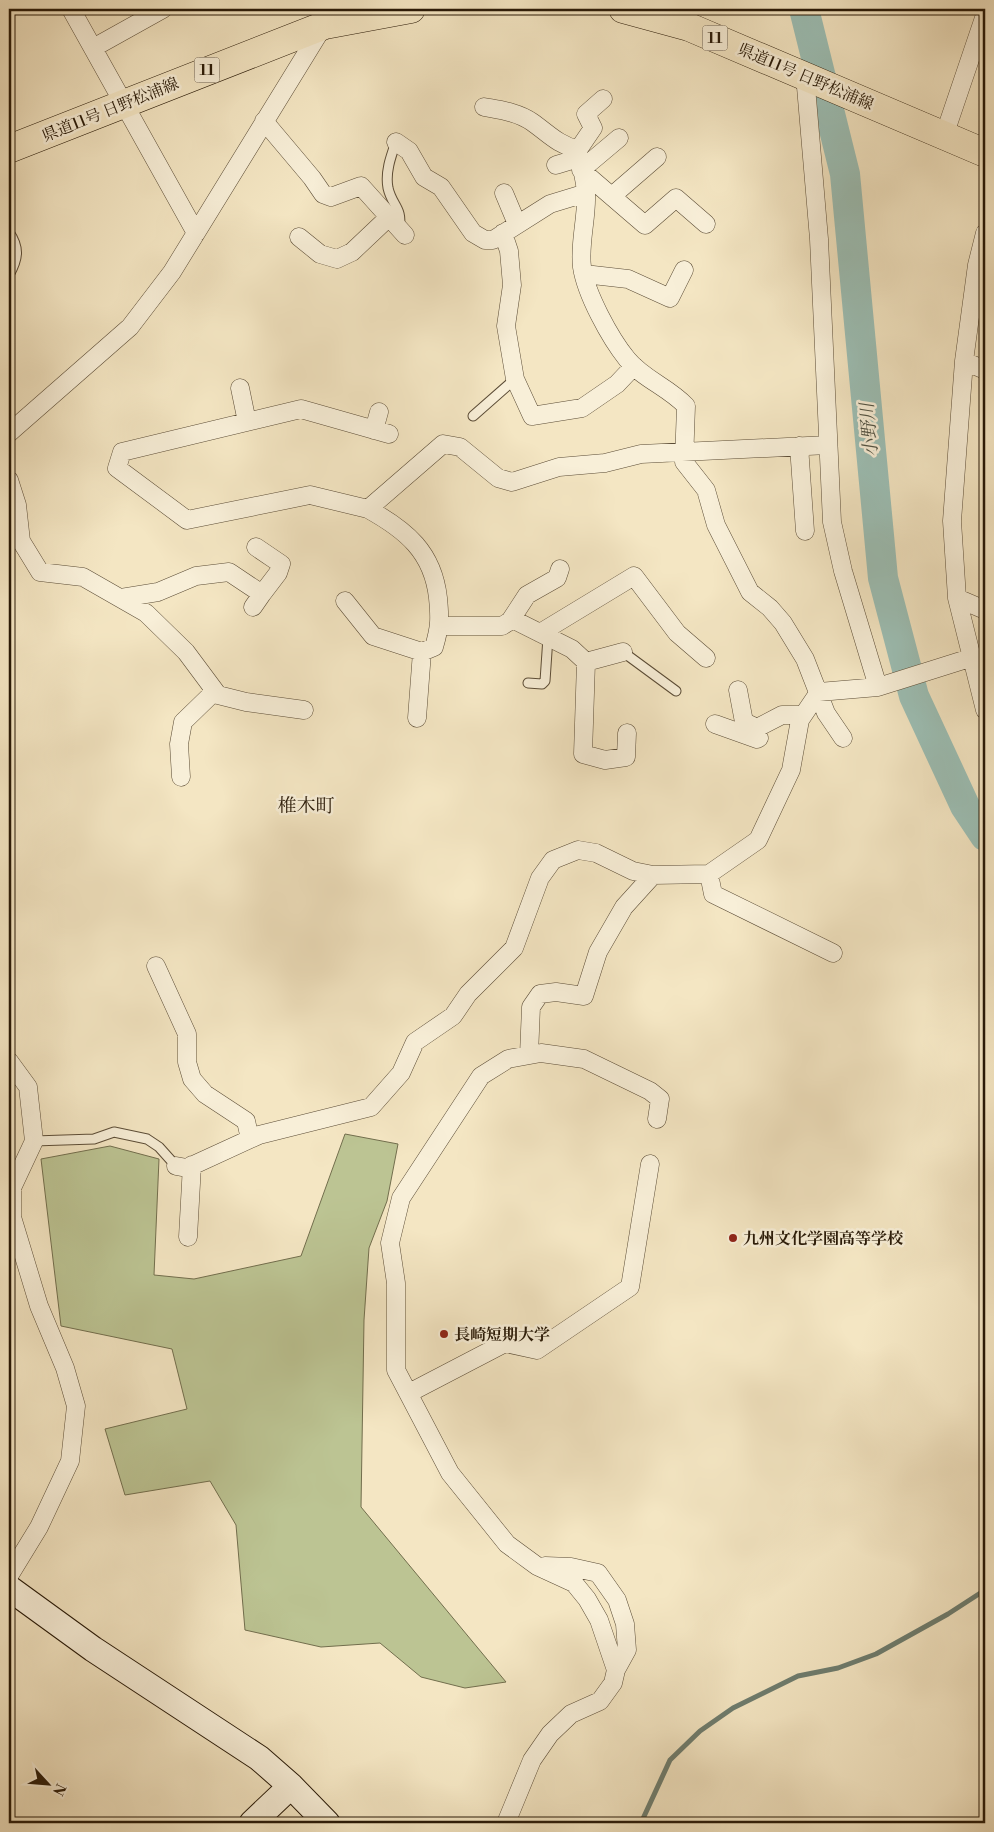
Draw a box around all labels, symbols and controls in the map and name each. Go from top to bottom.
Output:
road number: 11 [702,26,728,50]
street label: 県道11号 日野松浦線 [735,39,877,115]
road number: 11 [194,58,220,82]
street label: 県道11号 日野松浦線 [39,73,182,146]
water label: 小野川 [856,400,883,458]
district label: 椎木町 [277,794,335,818]
place label: 九州文化学園高等学校 [743,1229,904,1249]
marker: 九州文化学園高等学校 [727,1232,739,1244]
place label: 長崎短期大学 [454,1325,550,1345]
marker: 長崎短期大学 [438,1328,450,1340]
north arrow [22,1760,72,1810]
text: N [48,1780,69,1798]

